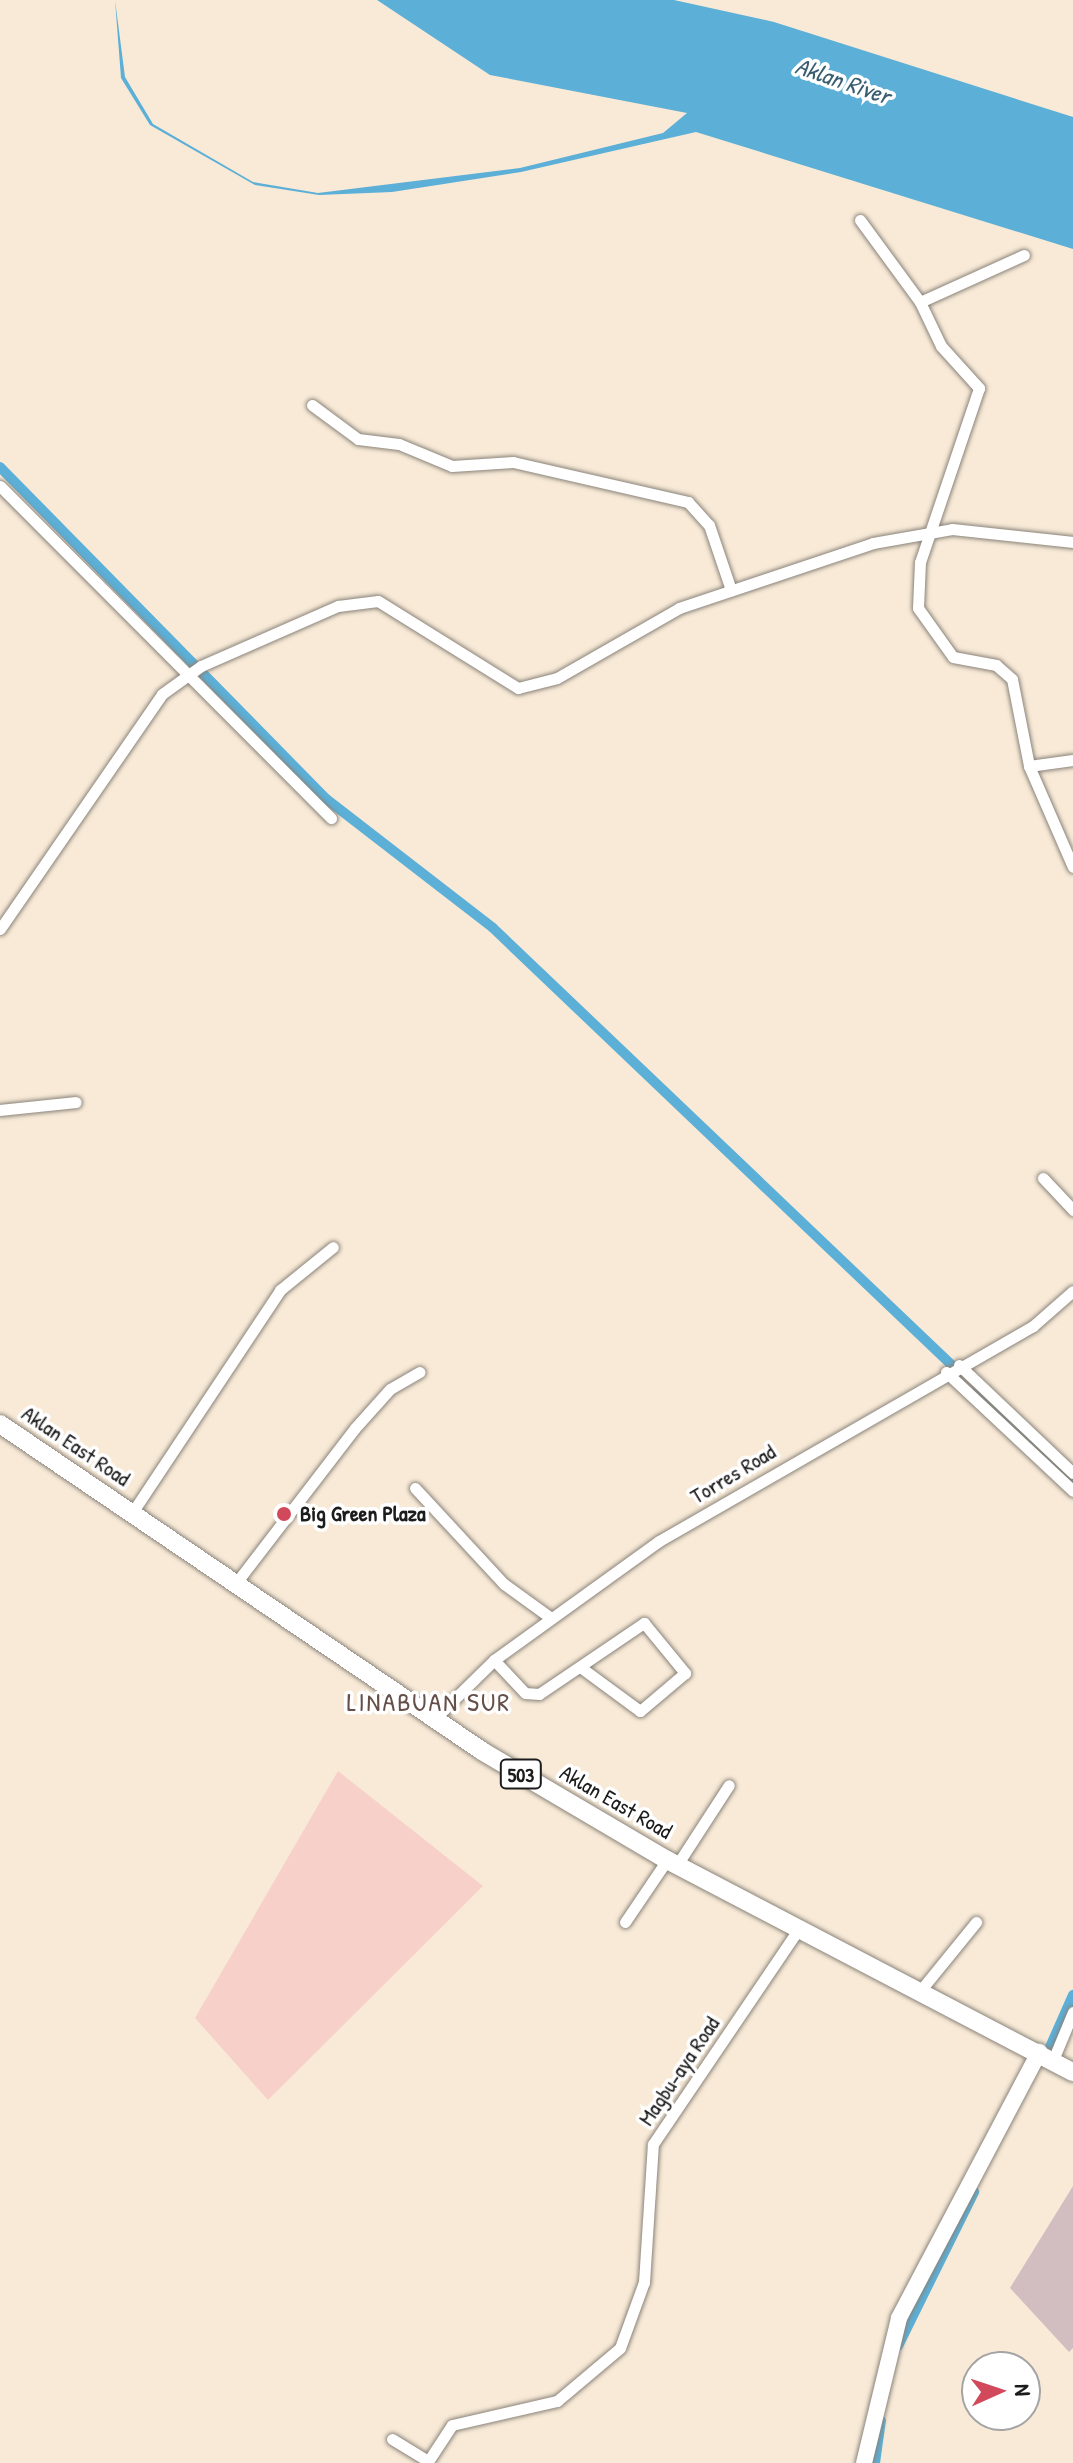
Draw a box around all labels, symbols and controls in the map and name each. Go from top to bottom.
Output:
water label: Aklan River [792,51,894,111]
street label: Aklan East Road [17,1400,135,1492]
street label: Torres Road [686,1438,780,1510]
place label: Big Green Plaza [300,1501,426,1527]
marker: Big Green Plaza [275,1505,293,1523]
district label: LINABUAN SUR [347,1686,511,1718]
road number: 503 [499,1758,543,1790]
street label: Aklan East Road [555,1759,677,1845]
street label: Magbu-aya Road [633,2011,725,2131]
north arrow [961,2351,1041,2431]
text: N [1008,2383,1038,2396]

